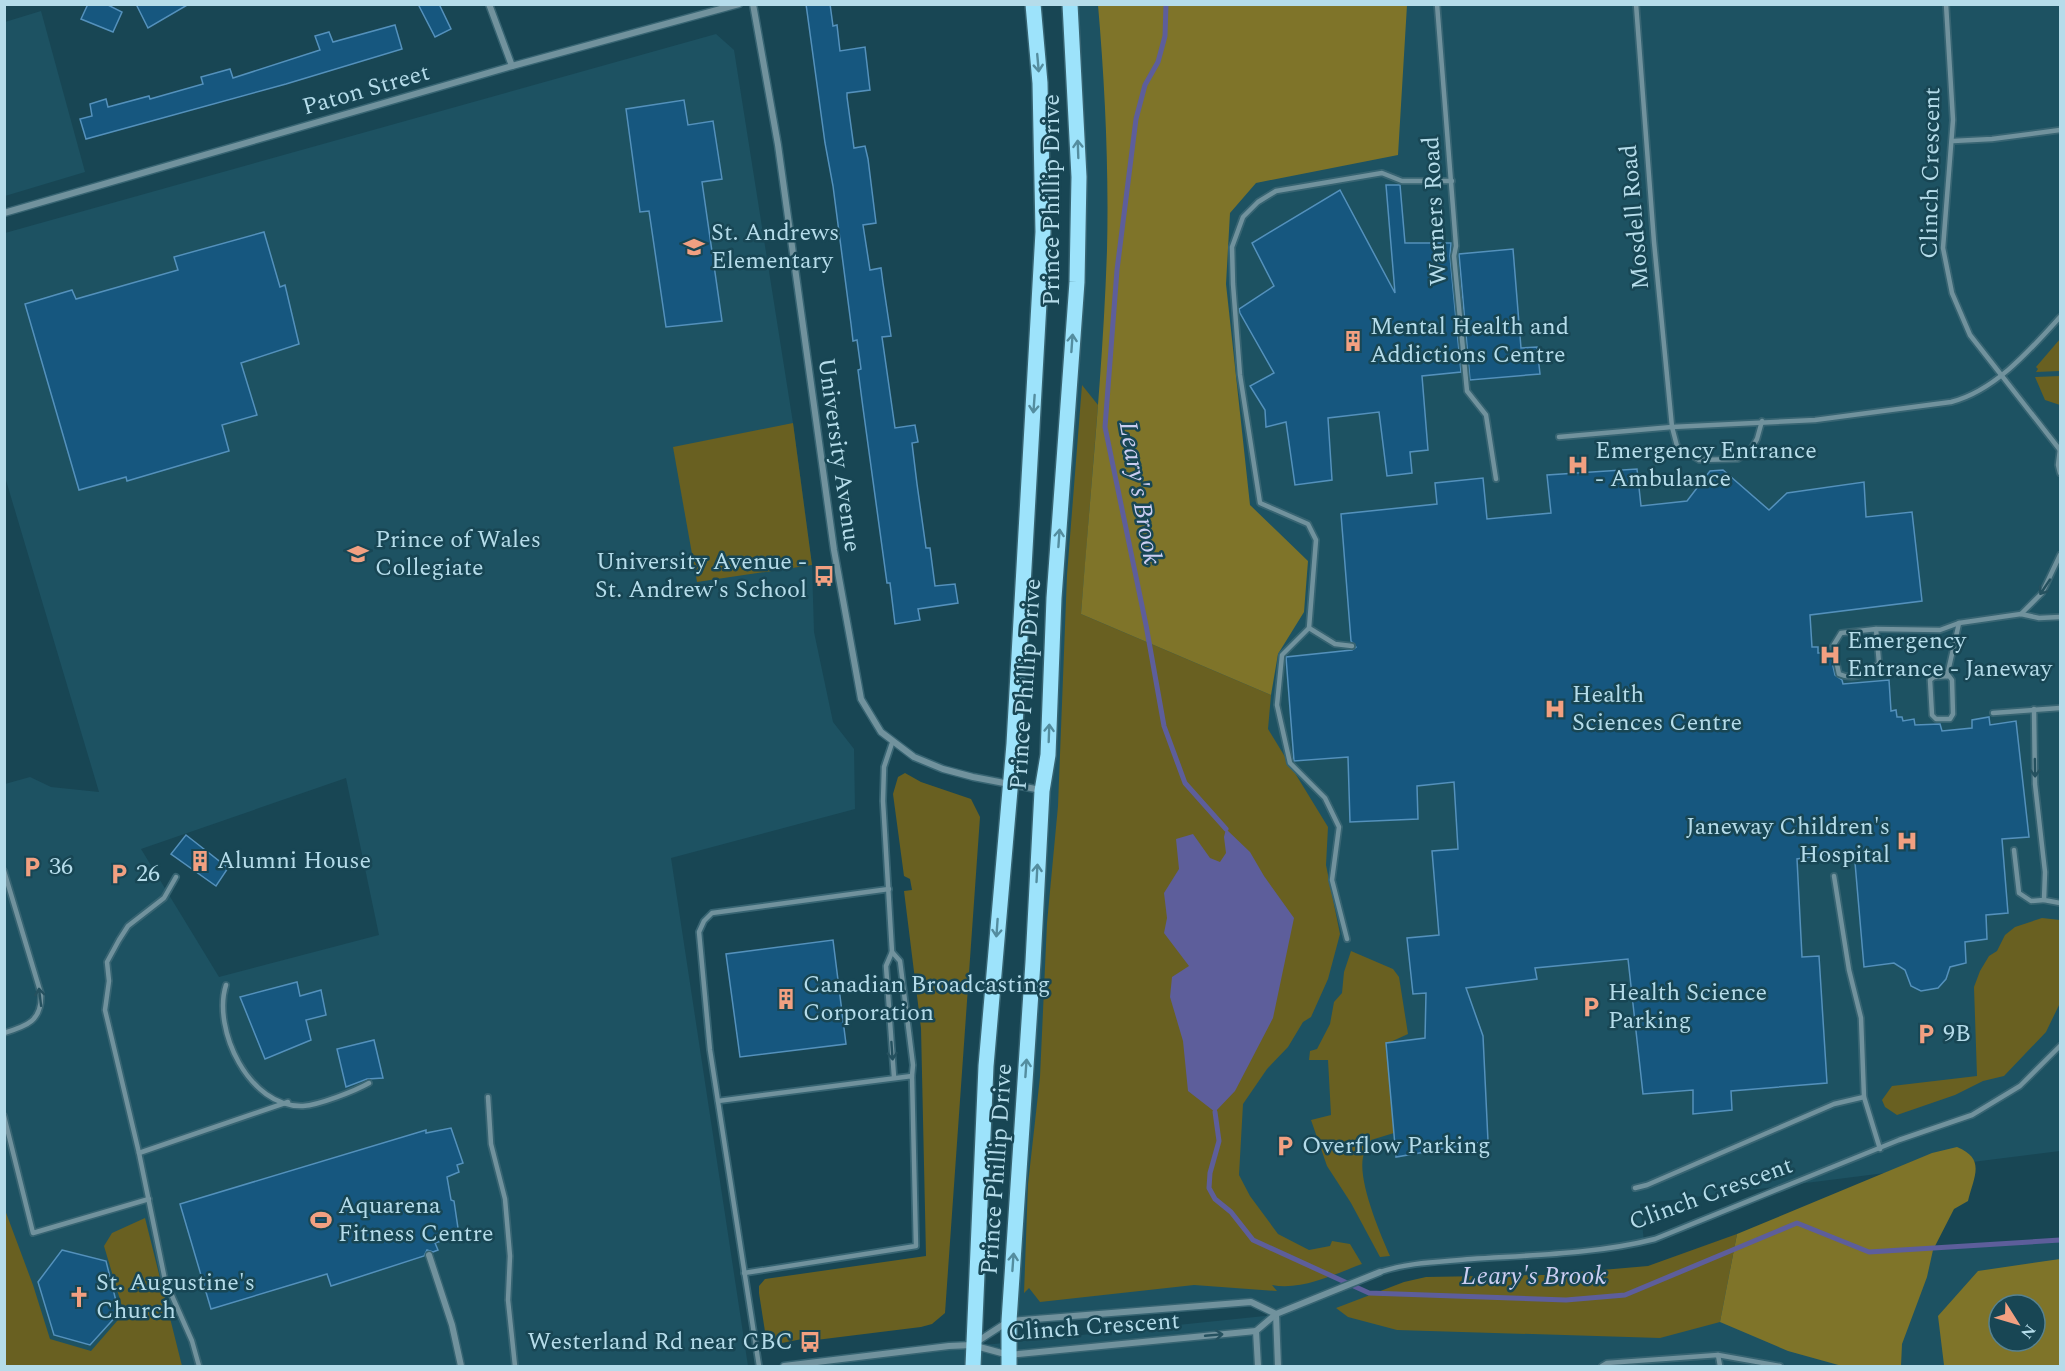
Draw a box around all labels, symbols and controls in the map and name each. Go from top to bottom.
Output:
one-way arrow [1033,52,1044,72]
street label: Paton Street [298,55,434,125]
street label: Clinch Crescent [1912,87,1950,259]
street label: Prince Phillip Drive [1034,94,1070,306]
street label: Warners Road [1413,135,1457,287]
one-way arrow [1073,139,1084,159]
street label: Mosdell Road [1611,143,1659,291]
place label: St. Andrews Elementary [711,215,839,279]
school or university icon: St. Andrews Elementary [682,235,706,259]
place label: Mental Health and Addictions Centre [1370,309,1569,373]
building icon: Mental Health and Addictions Centre [1341,329,1365,353]
one-way arrow [1067,334,1078,354]
street label: University Avenue [808,355,870,555]
one-way arrow [1028,394,1039,414]
water label: Leary's Brook [1108,418,1172,568]
place label: Emergency Entrance - Ambulance [1595,433,1817,497]
hospital icon: Emergency Entrance - Ambulance [1566,453,1590,477]
place label: Prince of Wales Collegiate [375,522,541,586]
one-way arrow [1054,529,1065,548]
school or university icon: Prince of Wales Collegiate [346,542,370,566]
place label: University Avenue - St. Andrew's School [595,544,807,608]
bus stop icon: University Avenue - St. Andrew's School [812,564,836,588]
street label: Prince Phillip Drive [1001,577,1051,791]
one-way arrow [2038,578,2050,595]
place label: Emergency Entrance - Janeway [1847,623,2054,687]
hospital icon: Emergency Entrance - Janeway [1818,643,1842,667]
place label: Health Sciences Centre [1572,677,1742,741]
hospital icon: Health Sciences Centre [1543,697,1567,721]
one-way arrow [1044,723,1055,743]
one-way arrow [2029,757,2041,777]
place label: Janeway Children's Hospital [1686,809,1890,873]
hospital icon: Janeway Children's Hospital [1895,829,1919,853]
place label: Alumni House [217,843,371,879]
place label: 36 [49,849,73,885]
building icon: Alumni House [188,849,212,873]
parking icon: 36 [20,855,44,879]
place label: 26 [136,856,160,892]
parking icon: 26 [107,862,131,886]
one-way arrow [1031,863,1042,883]
one-way arrow [991,917,1002,937]
place label: Canadian Broadcasting Corporation [803,967,1050,1031]
place label: Health Science Parking [1608,975,1767,1039]
building icon: Canadian Broadcasting Corporation [774,987,798,1011]
one-way arrow [34,988,45,1007]
parking icon: Health Science Parking [1579,995,1603,1019]
place label: 9B [1943,1016,1971,1052]
parking icon: 9B [1914,1022,1938,1046]
one-way arrow [887,1041,898,1061]
one-way arrow [1021,1058,1032,1078]
street label: Prince Phillip Drive [972,1062,1022,1276]
place label: Overflow Parking [1302,1128,1491,1164]
parking icon: Overflow Parking [1273,1134,1297,1158]
street label: Clinch Crescent [1624,1148,1798,1240]
place label: Aquarena Fitness Centre [338,1188,494,1252]
sports icon: Aquarena Fitness Centre [309,1208,333,1232]
one-way arrow [1008,1253,1019,1273]
water label: Leary's Brook [1461,1256,1607,1296]
place label: St. Augustine's Church [96,1265,255,1329]
church icon: St. Augustine's Church [67,1285,91,1309]
north arrow [1987,1293,2047,1353]
street label: Clinch Crescent [1007,1303,1181,1351]
text: N [2015,1319,2042,1344]
place label: Westerland Rd near CBC [527,1324,793,1360]
one-way arrow [1203,1329,1223,1340]
bus stop icon: Westerland Rd near CBC [798,1330,822,1354]

